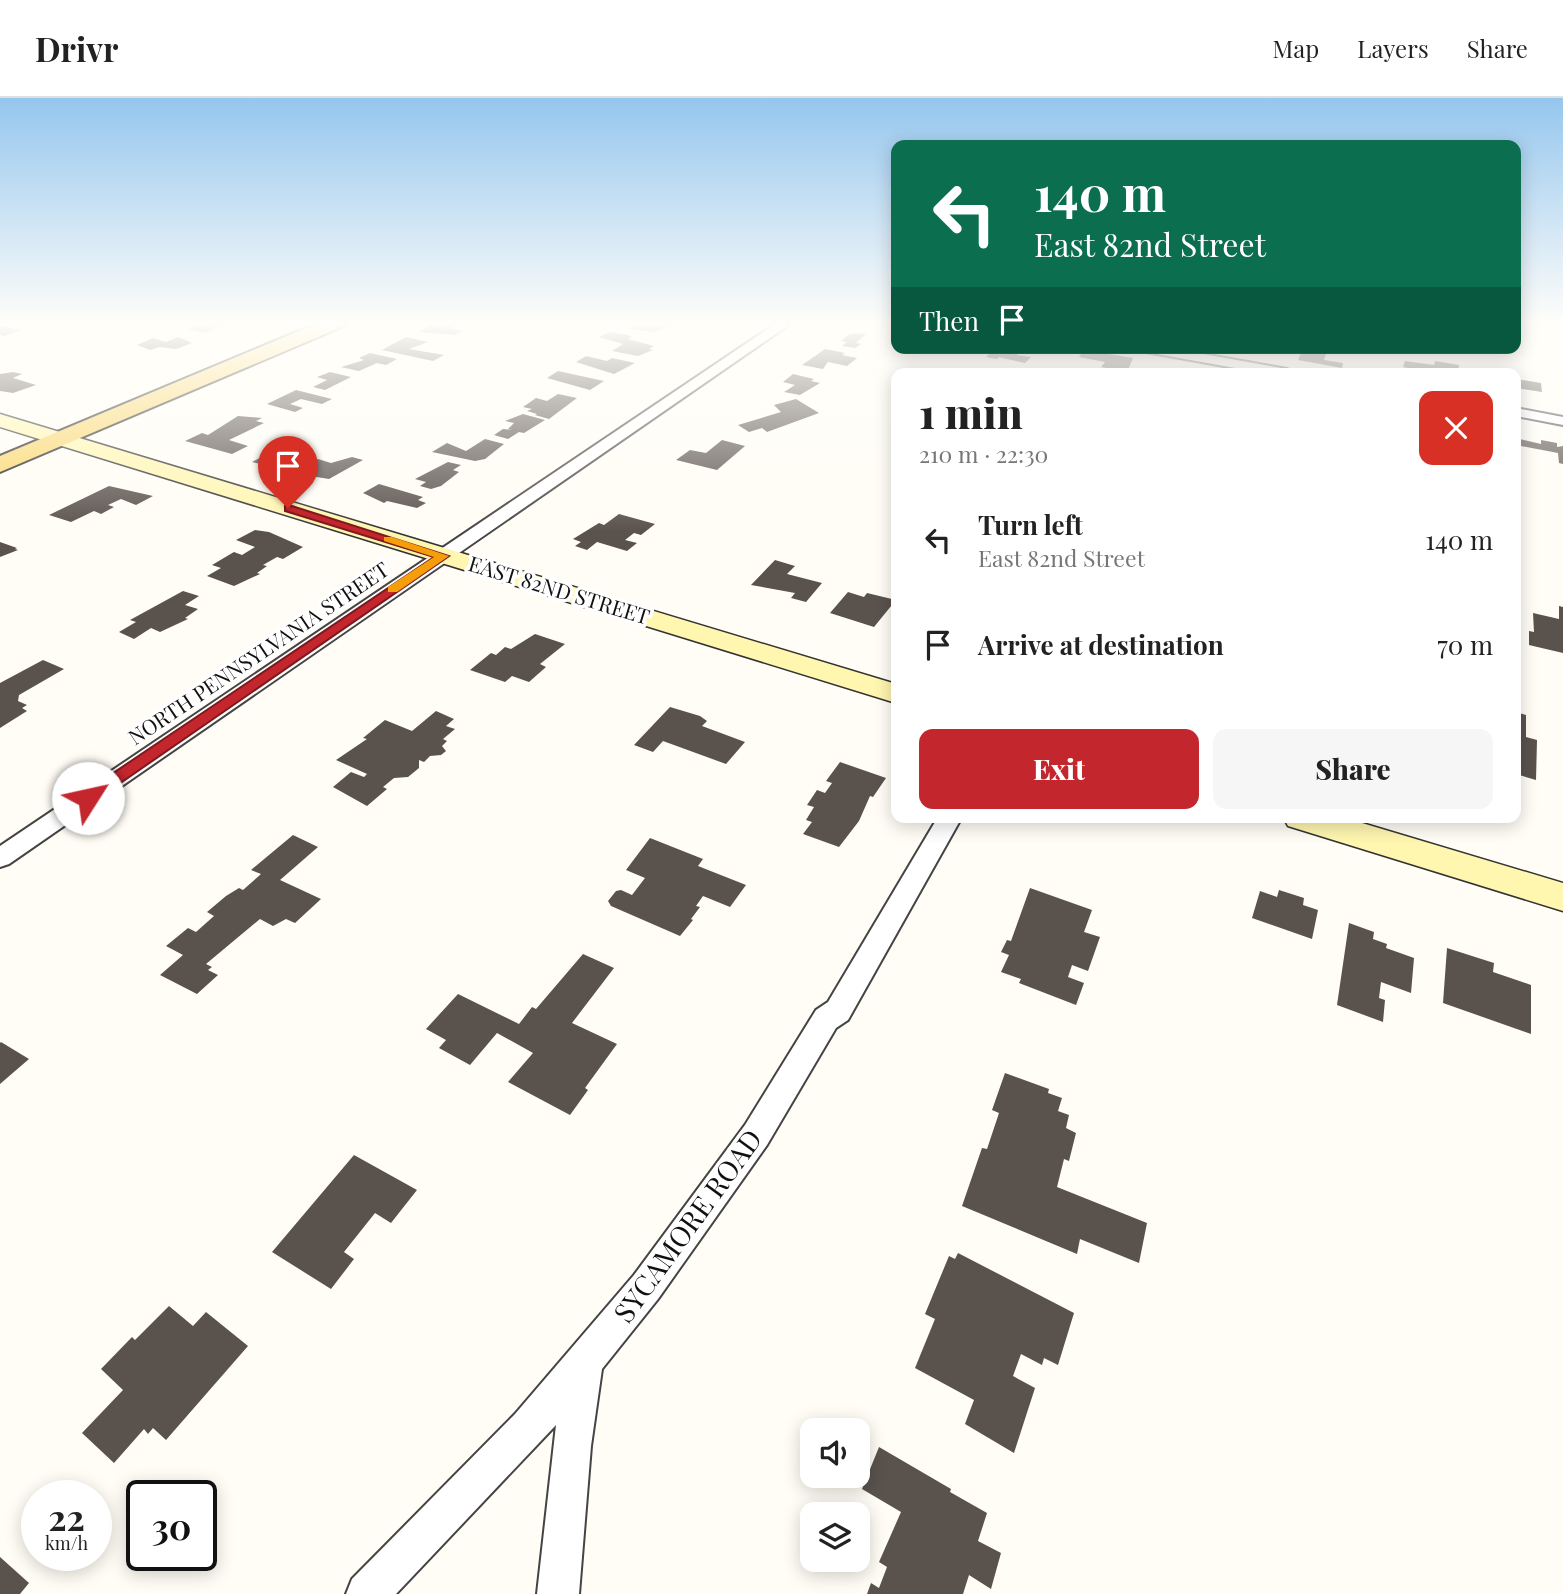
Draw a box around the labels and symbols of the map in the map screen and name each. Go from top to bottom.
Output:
pin [258,436,318,508]
street label: EAST 82ND STREET [466,548,654,630]
street label: NORTH PENNSYLVANIA STREET [122,554,394,750]
position arrow [51,761,125,835]
street label: SYCAMORE ROAD [604,1121,769,1329]
speed limit sign: 30 [126,1480,217,1571]

